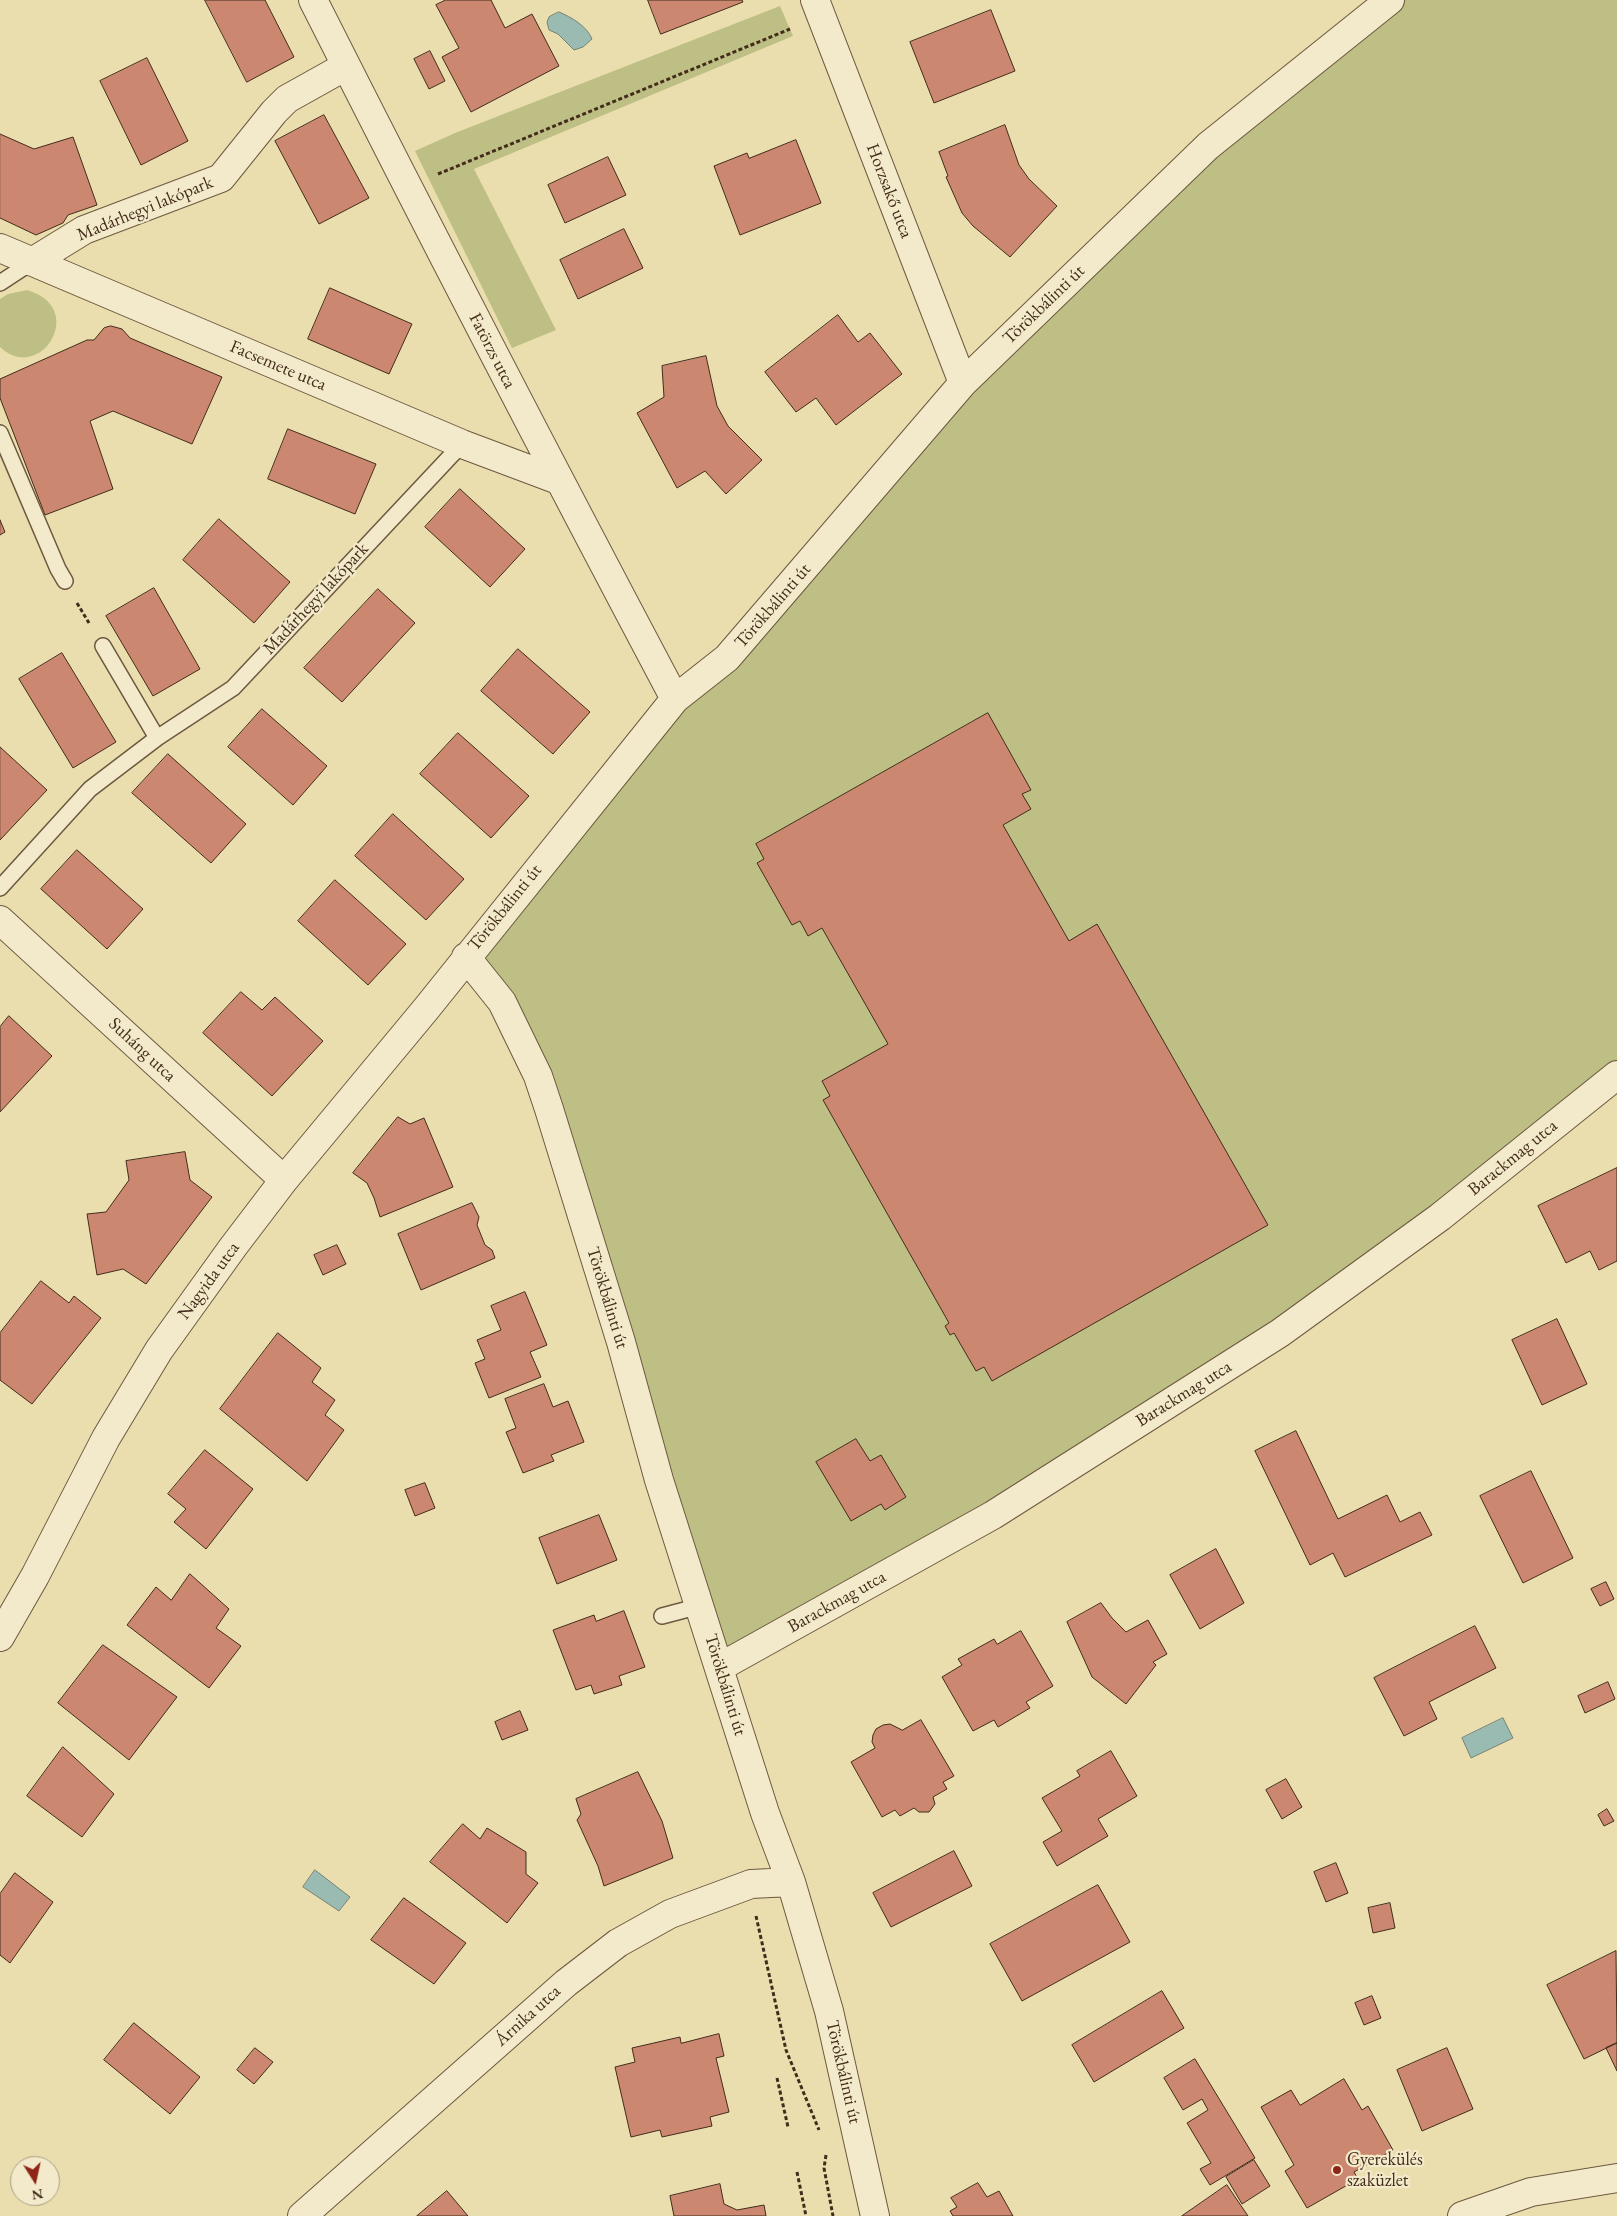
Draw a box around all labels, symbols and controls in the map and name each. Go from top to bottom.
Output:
street label: Horzsakő utca [861,141,917,241]
street label: Madárhegyi lakópark [74,172,216,246]
street label: Törökbálinti út [999,261,1089,349]
street label: Fatörzs utca [464,310,520,392]
street label: Facsemete utca [227,336,329,396]
street label: Madárhegyi lakópark [259,539,373,659]
street label: Törökbálinti út [730,559,816,653]
street label: Törökbálinti út [463,860,547,956]
street label: Suháng utca [104,1013,180,1087]
street label: Barackmag utca [1464,1115,1562,1201]
street label: Nagyida utca [174,1238,244,1324]
street label: Törökbálinti út [581,1244,633,1352]
street label: Barackmag utca [1132,1356,1236,1432]
street label: Barackmag utca [784,1566,890,1638]
street label: Törökbálinti út [699,1631,751,1739]
street label: Árnika utca [491,1981,565,2051]
street label: Törökbálinti út [821,2018,865,2126]
place label: Gyerekülés szaküzlet [1347,2149,1423,2192]
north arrow [10,2156,60,2206]
marker: Gyerekülés szaküzlet [1331,2164,1343,2176]
text: N [30,2185,45,2205]

